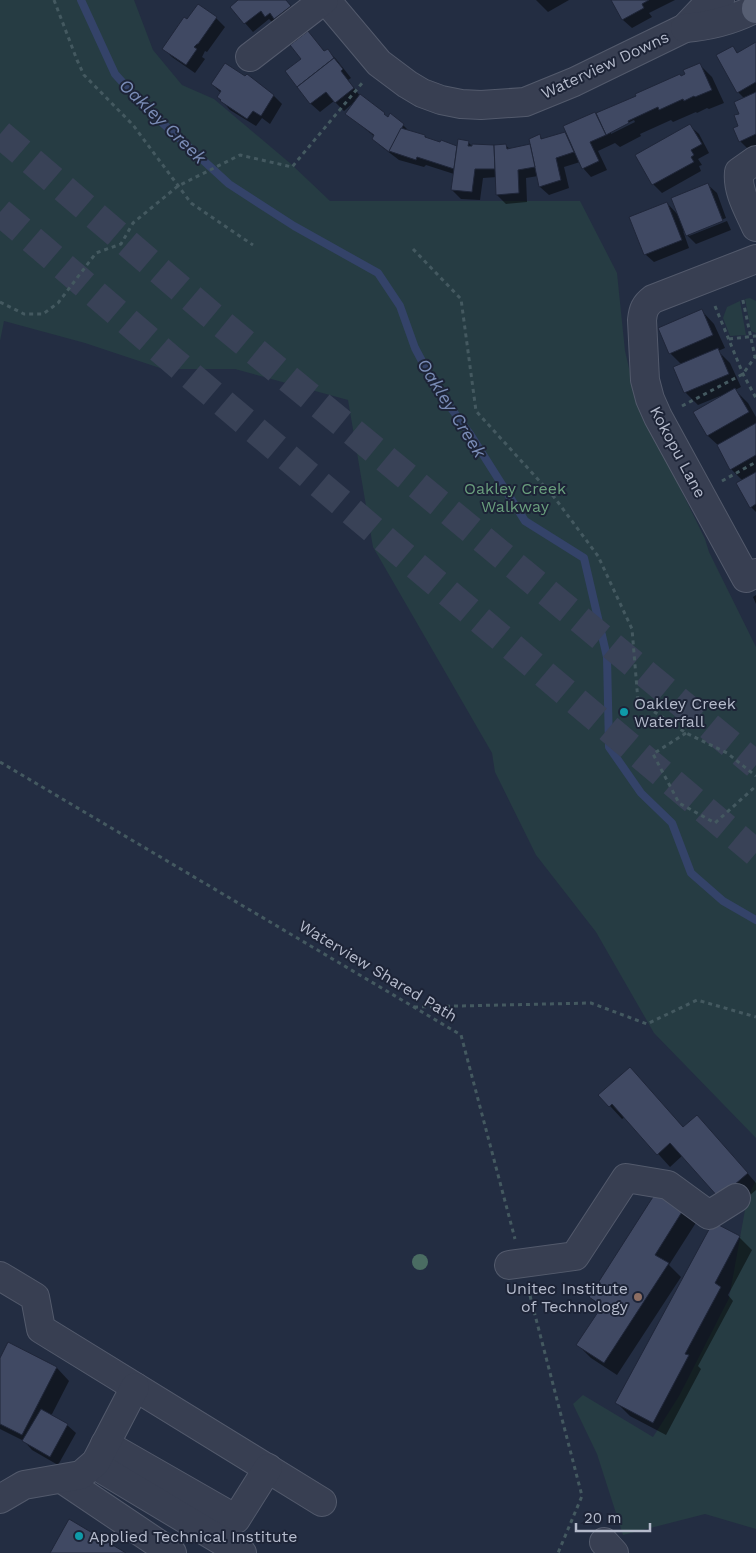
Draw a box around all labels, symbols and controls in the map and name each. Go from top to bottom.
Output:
street label: Waterview Downs [538,27,672,103]
water label: Oakley Creek [115,74,212,169]
water label: Oakley Creek [413,354,492,463]
street label: Kokopu Lane [646,403,710,501]
park label: Oakley Creek Walkway [464,479,566,516]
place label: Oakley Creek Waterfall [634,694,736,731]
marker: Oakley Creek Waterfall [618,706,630,718]
street label: Waterview Shared Path [295,916,461,1026]
place label: Unitec Institute of Technology [506,1279,629,1316]
marker: Unitec Institute of Technology [632,1291,644,1303]
scale bar [576,1500,650,1532]
text: 20 m [584,1509,622,1527]
place label: Applied Technical Institute [89,1527,298,1546]
marker: Applied Technical Institute [73,1530,85,1542]

